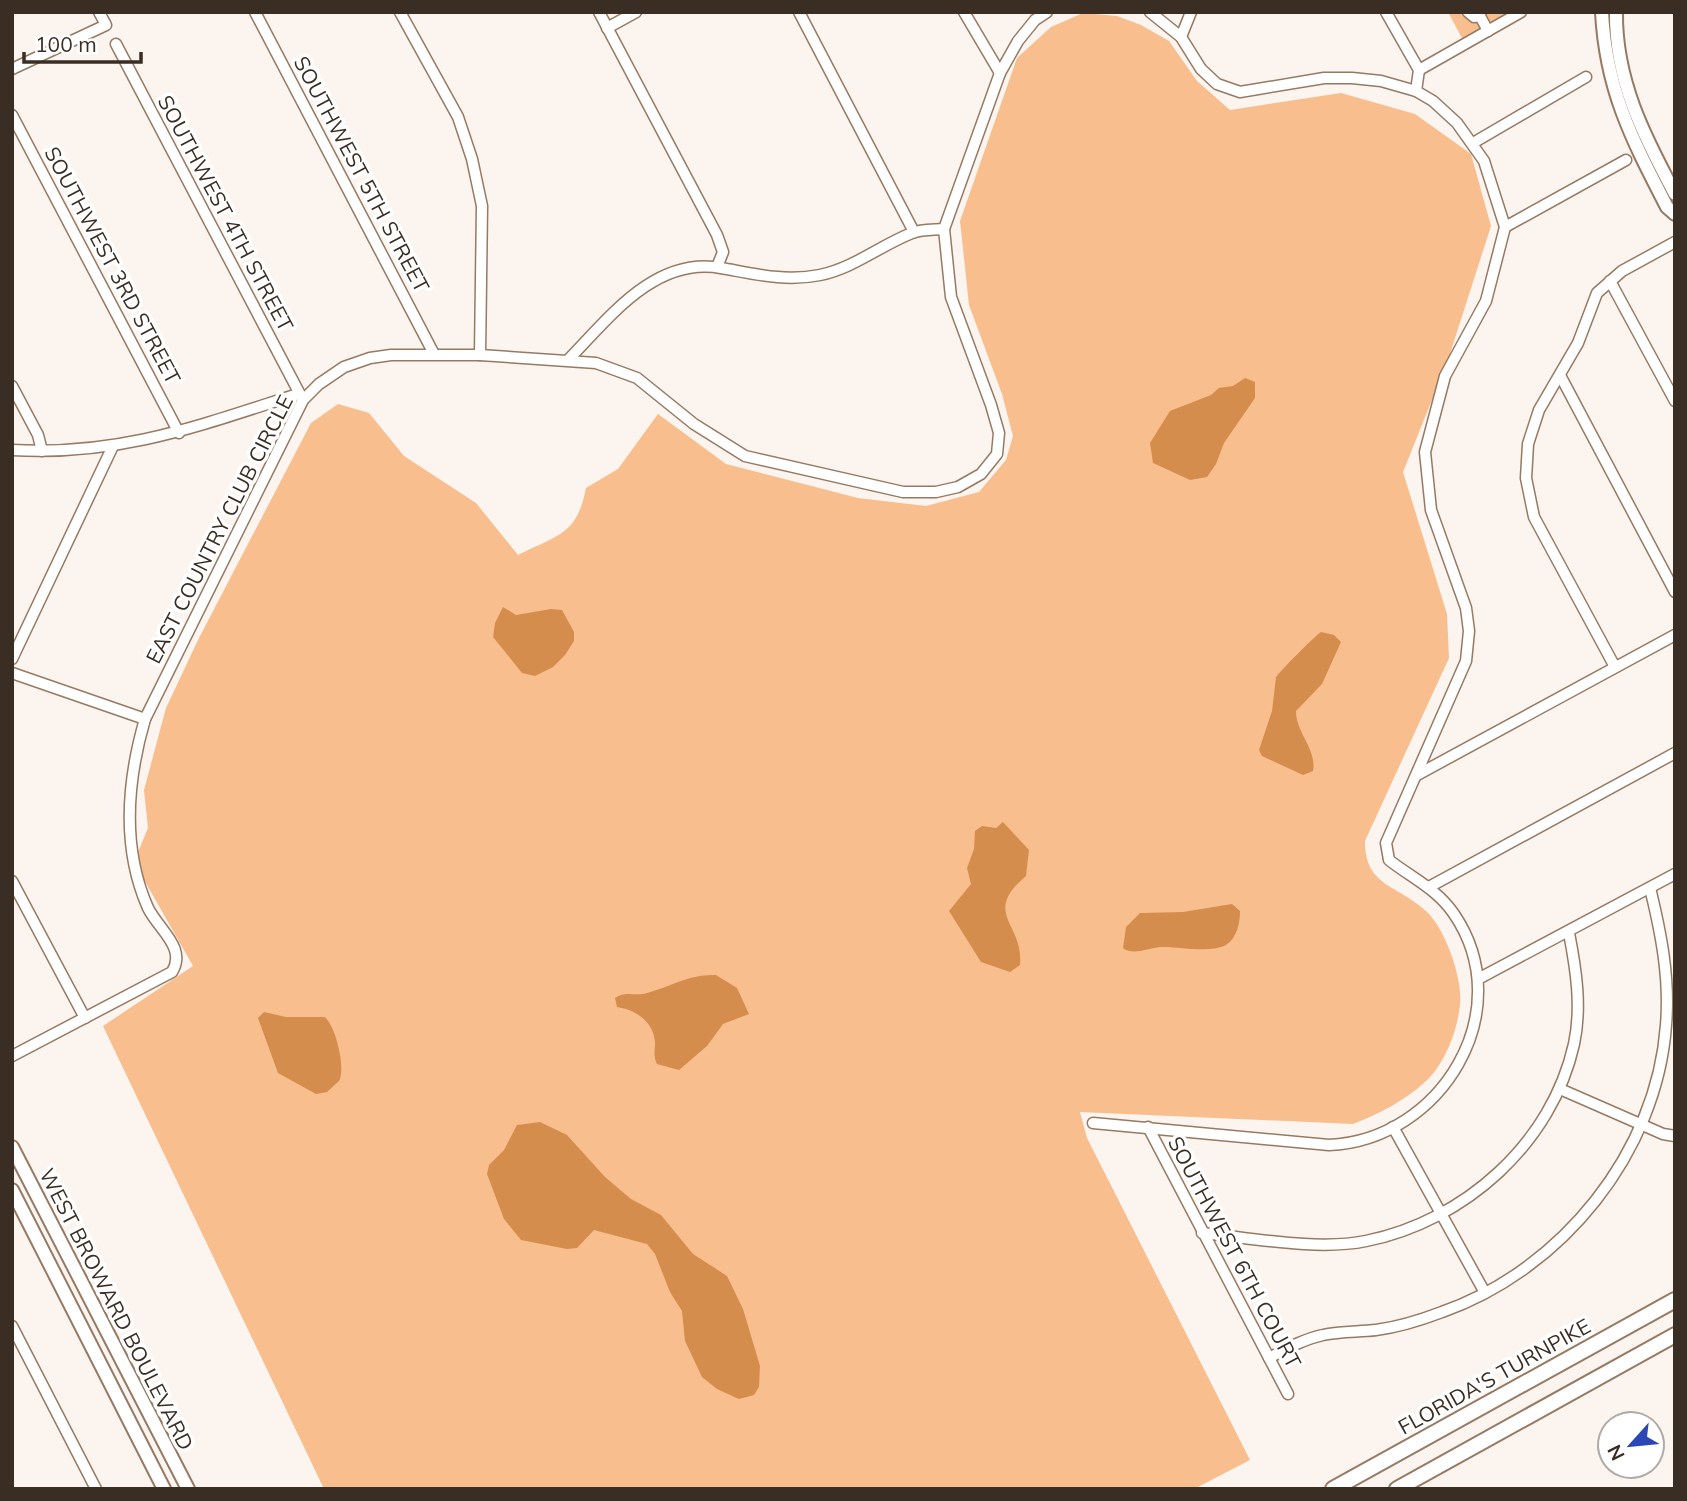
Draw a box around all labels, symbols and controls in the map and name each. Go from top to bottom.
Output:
scale bar [24,21,142,65]
text: 100 m [35,31,97,57]
street label: SOUTHWEST 5TH STREET [289,51,436,297]
street label: SOUTHWEST 4TH STREET [153,90,300,336]
street label: SOUTHWEST 3RD STREET [39,142,187,388]
street label: EAST COUNTRY CLUB CIRCLE [140,391,298,667]
street label: SOUTHWEST 6TH COURT [1163,1132,1307,1373]
street label: WEST BROWARD BOULEVARD [34,1164,200,1454]
street label: FLORIDA'S TURNPIKE [1393,1312,1595,1440]
north arrow [1596,1410,1666,1480]
text: N [1602,1441,1630,1465]

